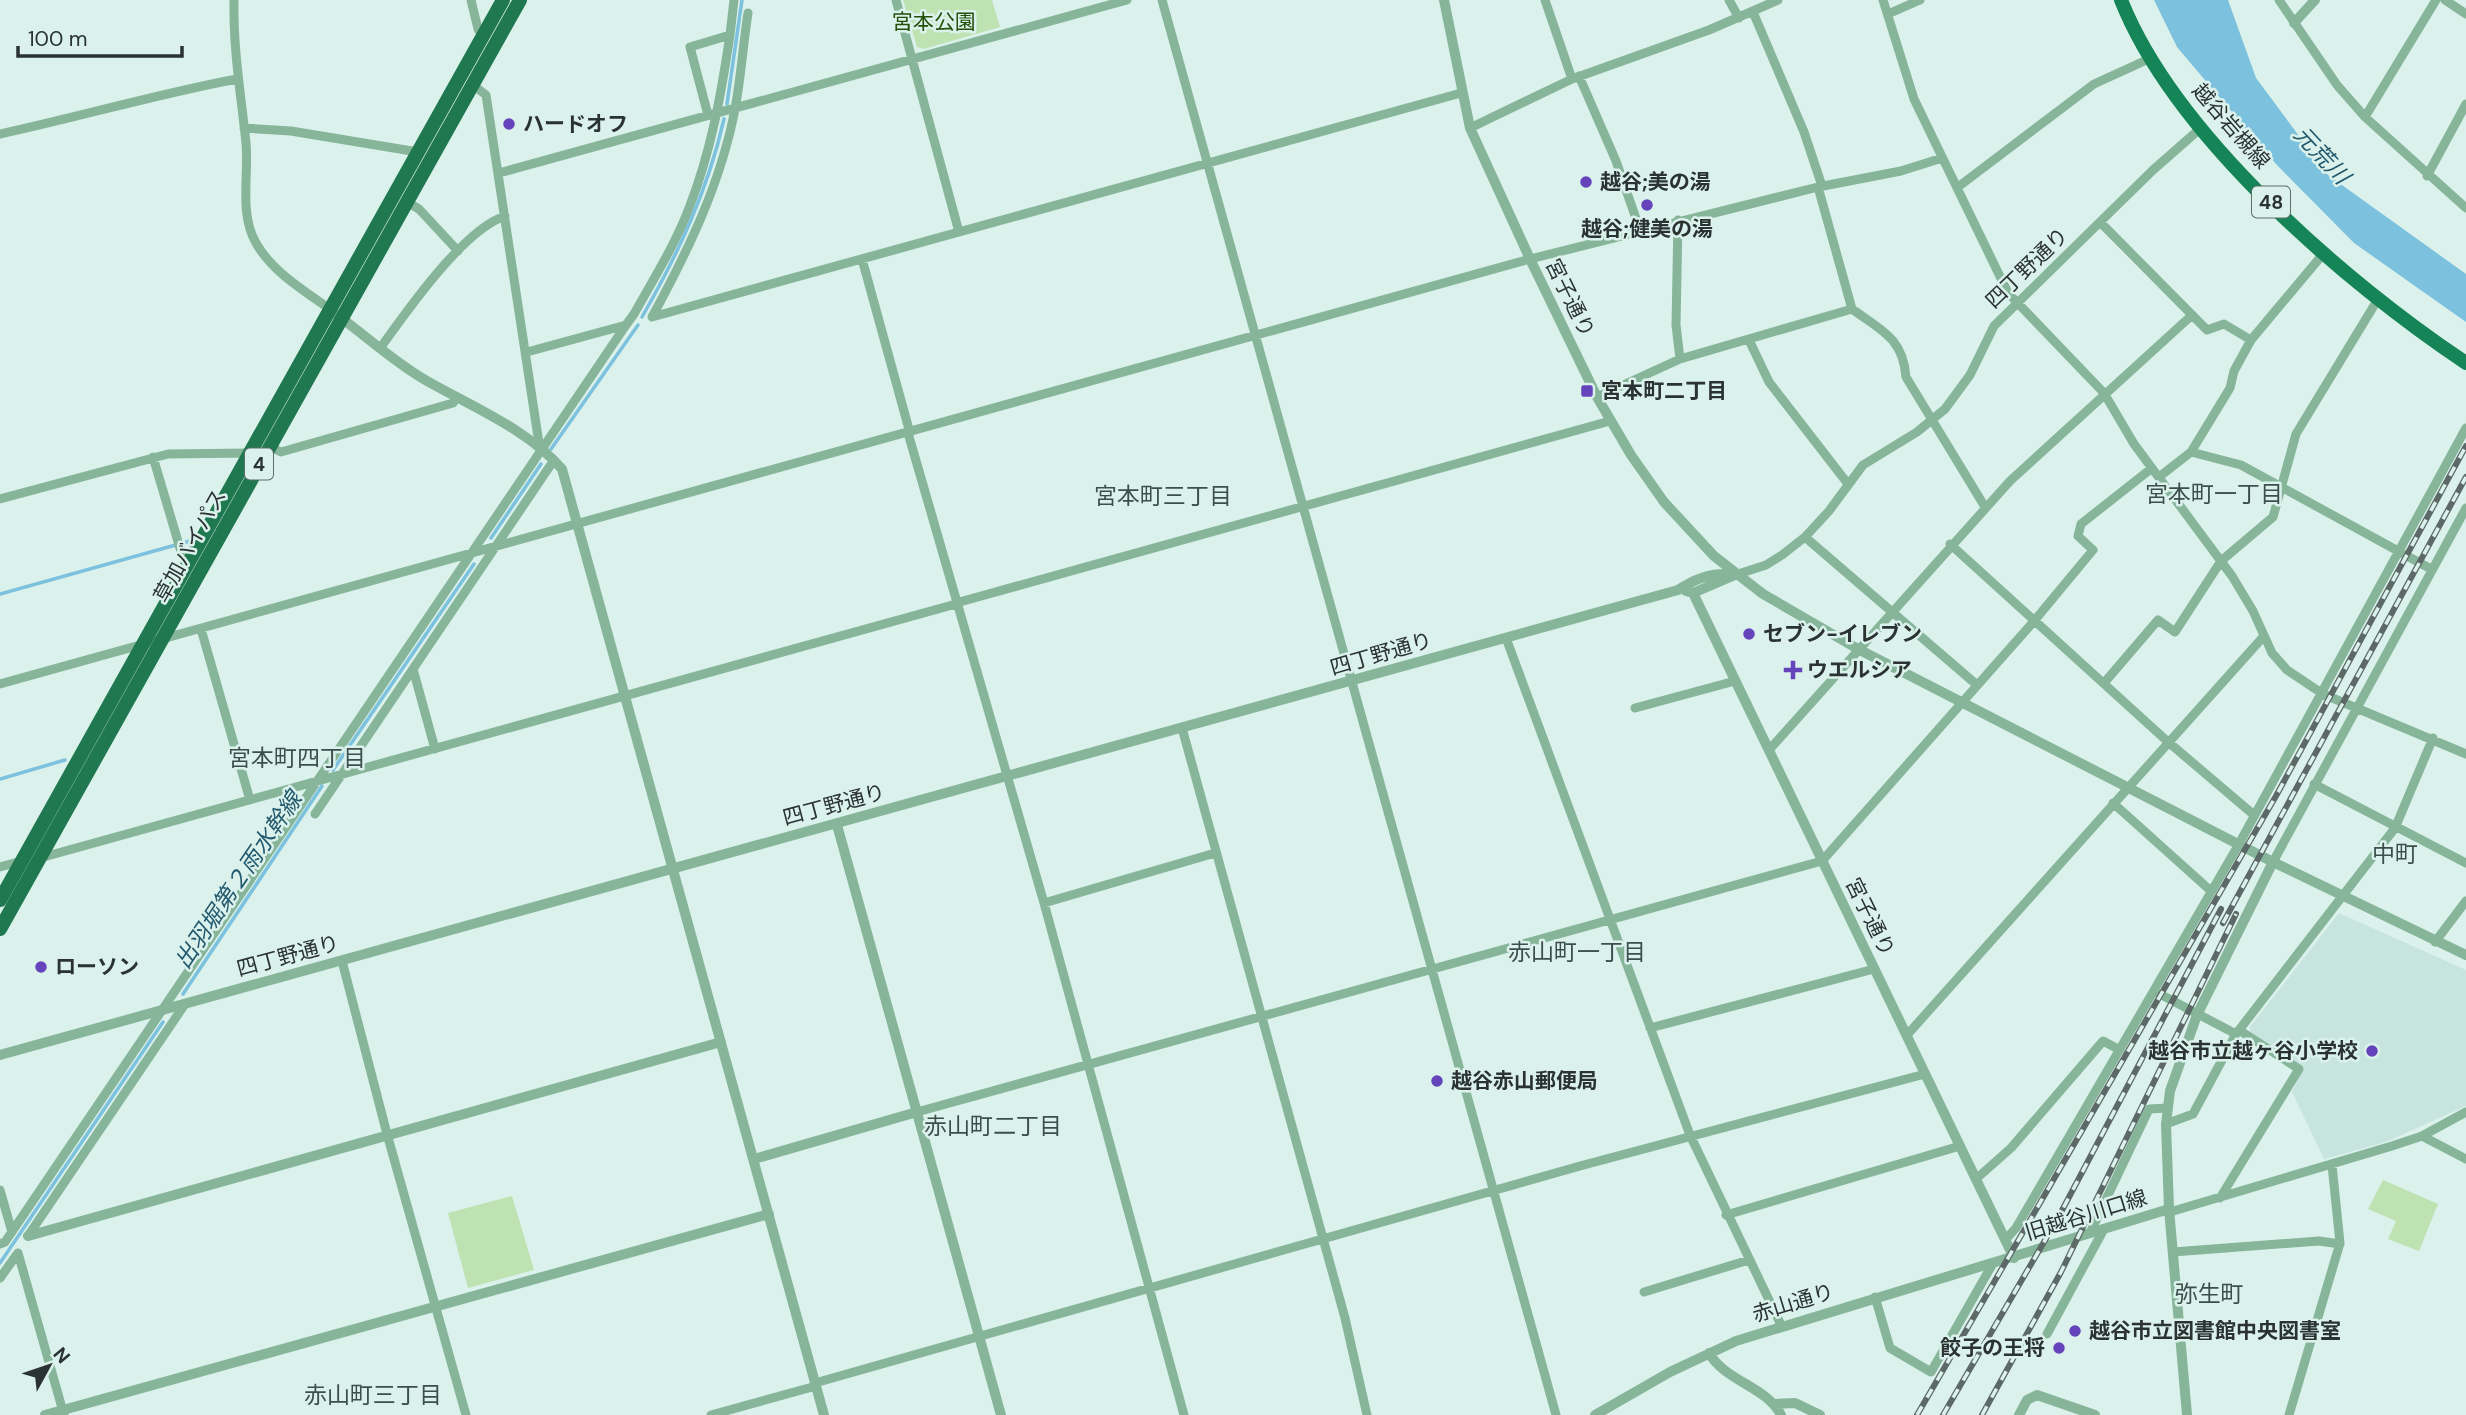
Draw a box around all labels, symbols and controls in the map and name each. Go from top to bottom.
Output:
park label: 宮本公園 [892,8,976,36]
scale bar [18,14,182,58]
text: 100 m [28,25,88,53]
street label: 越谷岩槻線 [2186,77,2276,175]
place label: ハードオフ [523,110,628,138]
marker: ハードオフ [501,116,517,132]
water label: 元荒川 [2288,120,2359,193]
place label: 越谷;美の湯 [1600,168,1711,196]
marker: 越谷;美の湯 [1578,174,1594,190]
road number: 48 [2252,186,2290,218]
marker: 越谷;健美の湯 [1639,197,1655,213]
place label: 越谷;健美の湯 [1581,215,1713,243]
street label: 四丁野通り [1980,221,2074,315]
street label: 宮子通り [1539,254,1601,342]
place label: 宮本町二丁目 [1601,377,1727,405]
marker: 宮本町二丁目 [1579,383,1595,399]
road number: 4 [245,449,273,480]
district label: 宮本町一丁目 [2145,479,2283,509]
district label: 宮本町三丁目 [1094,481,1232,511]
street label: 草加バイパス [147,484,233,608]
place label: セブン-イレブン [1763,620,1922,648]
street label: 四丁野通り [1327,626,1435,682]
marker: セブン-イレブン [1741,626,1757,642]
place label: ウエルシア [1807,656,1912,684]
marker: ウエルシア [1785,662,1801,678]
district label: 宮本町四丁目 [228,743,366,773]
street label: 四丁野通り [780,778,888,832]
water label: 出羽堀第２雨水幹線 [168,783,310,974]
district label: 中町 [2372,839,2418,869]
street label: 宮子通り [1839,873,1901,961]
street label: 四丁野通り [234,929,342,983]
district label: 赤山町一丁目 [1508,937,1646,967]
place label: ローソン [55,953,139,981]
marker: ローソン [33,959,49,975]
place label: 越谷市立越ヶ谷小学校 [2148,1037,2358,1065]
marker: 越谷市立越ヶ谷小学校 [2364,1043,2380,1059]
place label: 越谷赤山郵便局 [1451,1067,1598,1095]
marker: 越谷赤山郵便局 [1429,1073,1445,1089]
district label: 赤山町二丁目 [924,1111,1062,1141]
street label: 旧越谷川口線 [2022,1183,2150,1247]
street label: 赤山通り [1749,1277,1837,1329]
district label: 弥生町 [2175,1279,2244,1309]
place label: 越谷市立図書館中央図書室 [2089,1317,2341,1345]
marker: 越谷市立図書館中央図書室 [2067,1323,2083,1339]
north arrow [14,1331,84,1401]
place label: 餃子の王将 [1940,1334,2045,1362]
marker: 餃子の王将 [2051,1340,2067,1356]
text: N [48,1342,76,1369]
district label: 赤山町三丁目 [304,1380,442,1410]

